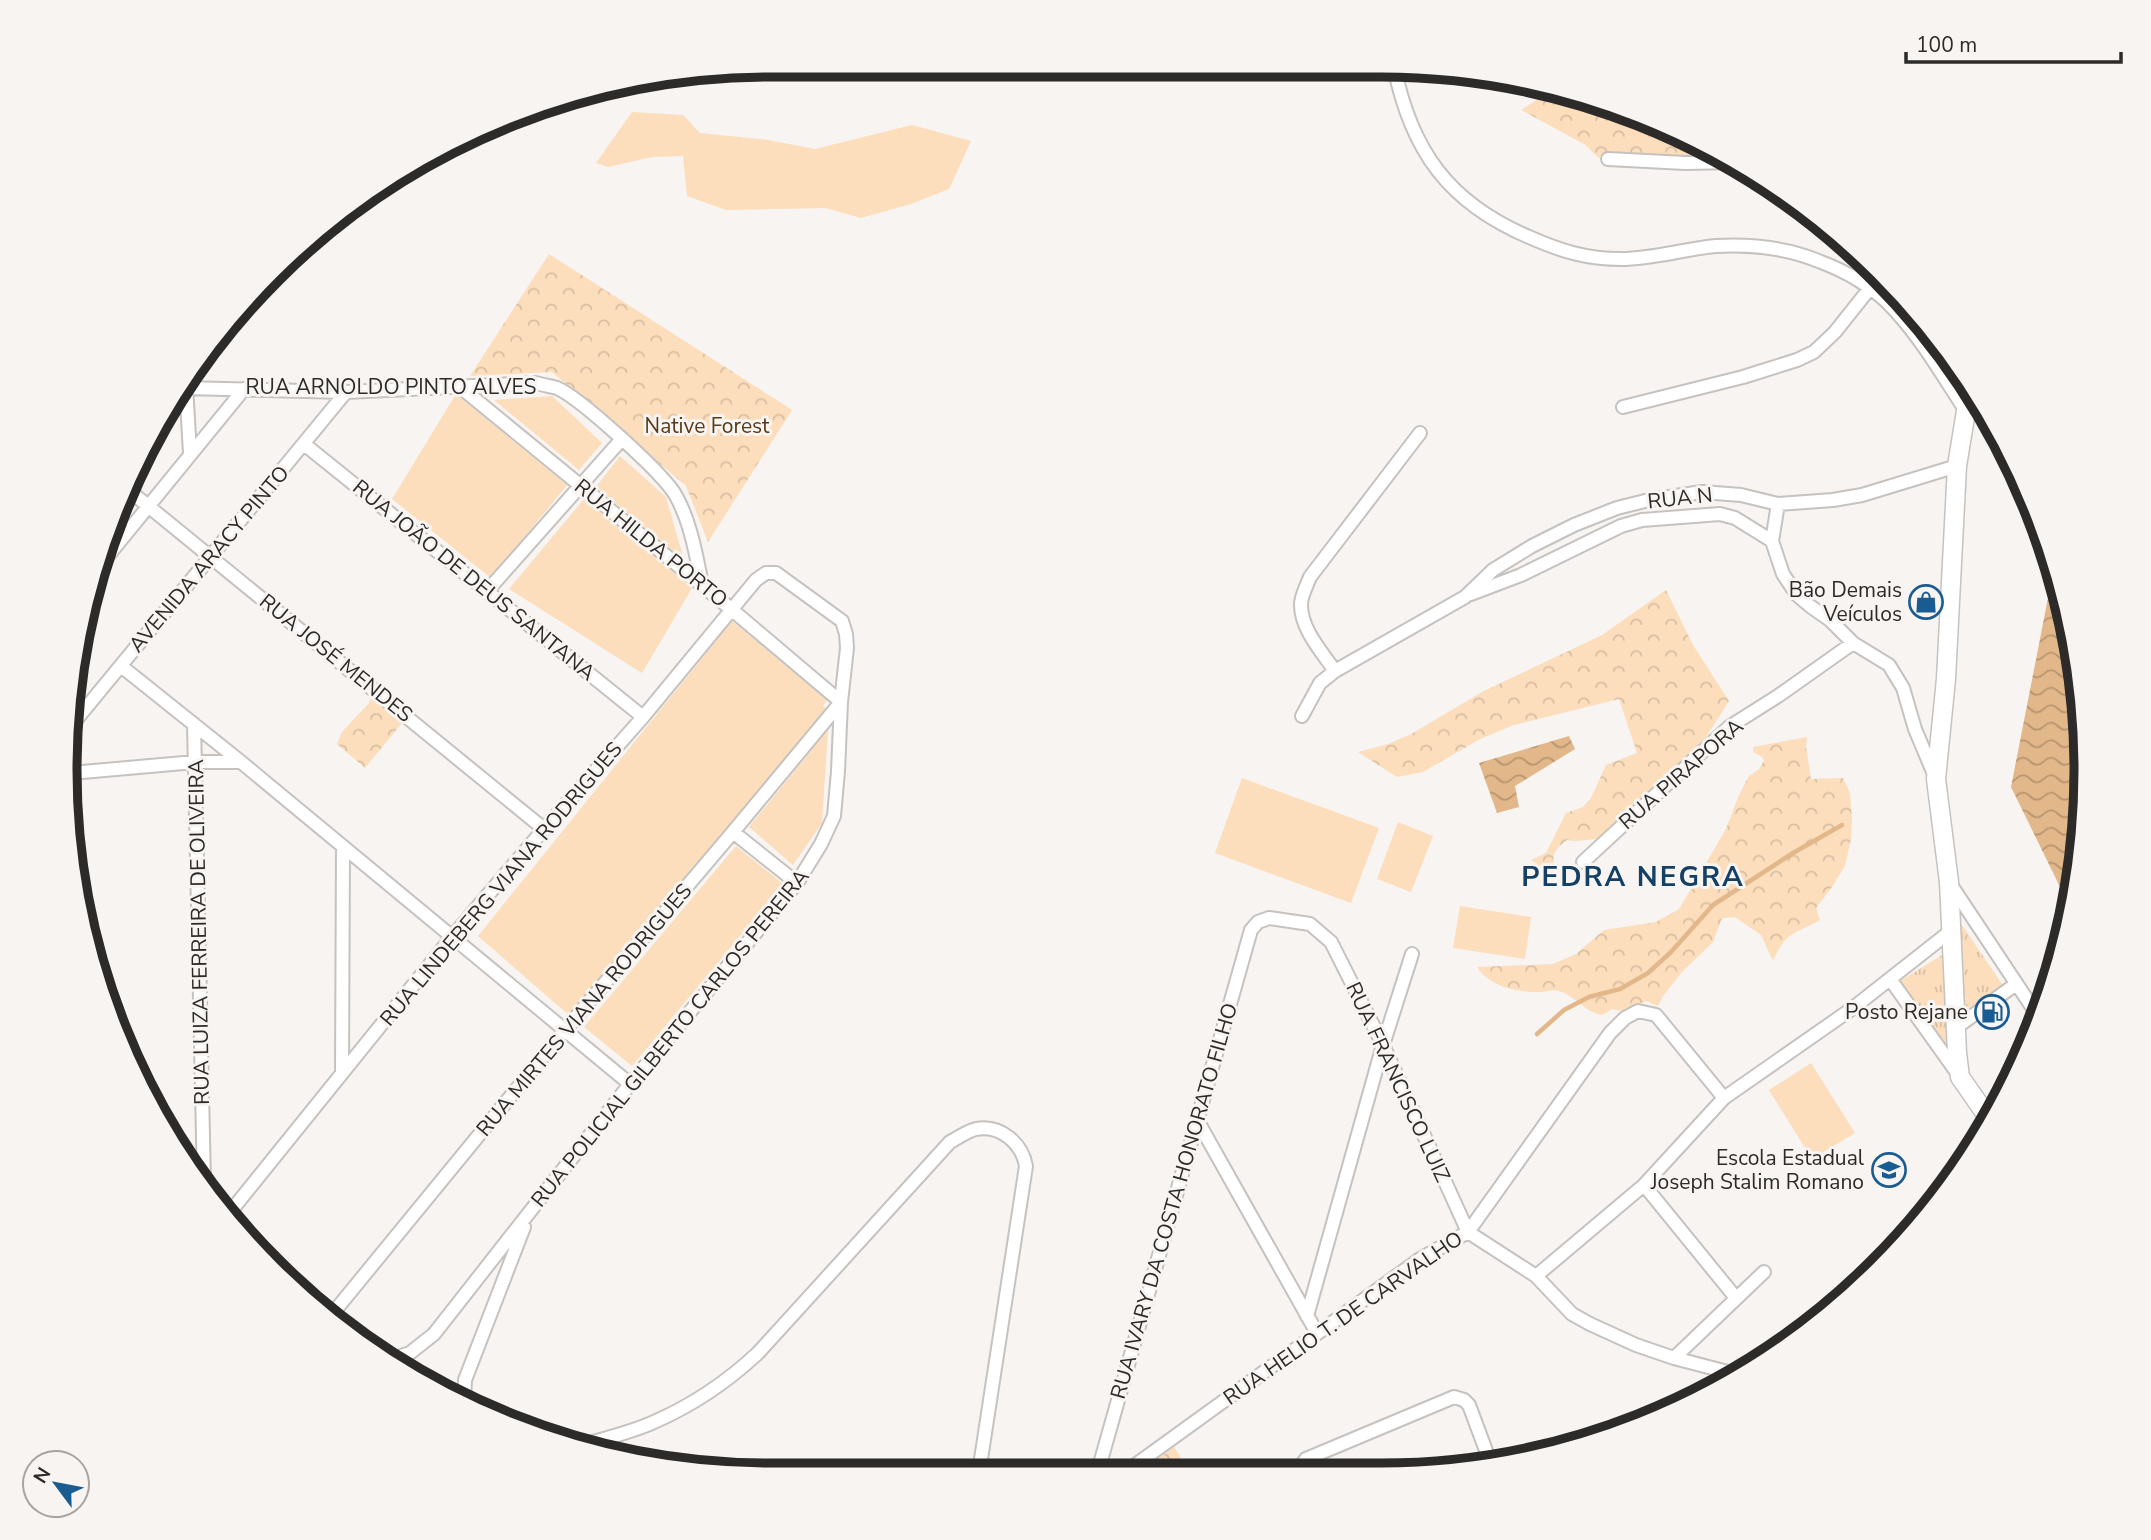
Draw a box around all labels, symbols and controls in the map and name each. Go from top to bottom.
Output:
scale bar [1906,21,2121,65]
text: 100 m [1916,31,1977,59]
street label: RUA ARNOLDO PINTO ALVES [246,373,537,401]
park label: Native Forest [645,412,770,440]
street label: AVENIDA ARACY PINTO [123,460,295,658]
street label: RUA JOÃO DE DEUS SANTANA [347,473,601,687]
street label: RUA HILDA PORTO [569,473,733,613]
street label: RUA N [1646,481,1714,515]
place label: Bão Demais Veículos [1789,576,1902,628]
shop icon: Bão Demais Veículos [1907,583,1945,621]
street label: RUA JOSÉ MENDES [253,587,419,729]
street label: RUA PIRAPORA [1613,712,1749,836]
street label: RUA LINDEBERG VIANA RODRIGUES [374,736,628,1032]
street label: RUA LUIZA FERREIRA DE OLIVEIRA [182,759,216,1105]
district label: PEDRA NEGRA [1521,858,1745,896]
street label: RUA POLICIAL GILBERTO CARLOS PEREIRA [525,863,815,1213]
street label: RUA MIRTES VIANA RODRIGUES [470,878,698,1142]
street label: RUA FRANCISCO LUIZ [1339,977,1457,1187]
fuel station icon: Posto Rejane [1973,993,2011,1031]
place label: Posto Rejane [1845,998,1968,1026]
street label: RUA IVARY DA COSTA HONORATO FILHO [1104,1000,1244,1402]
place label: Escola Estadual Joseph Stalim Romano [1650,1144,1865,1196]
school or university icon: Escola Estadual Joseph Stalim Romano [1870,1151,1908,1189]
street label: RUA HELIO T. DE CARVALHO [1218,1224,1468,1412]
north arrow [21,1449,91,1519]
text: N [28,1463,57,1488]

